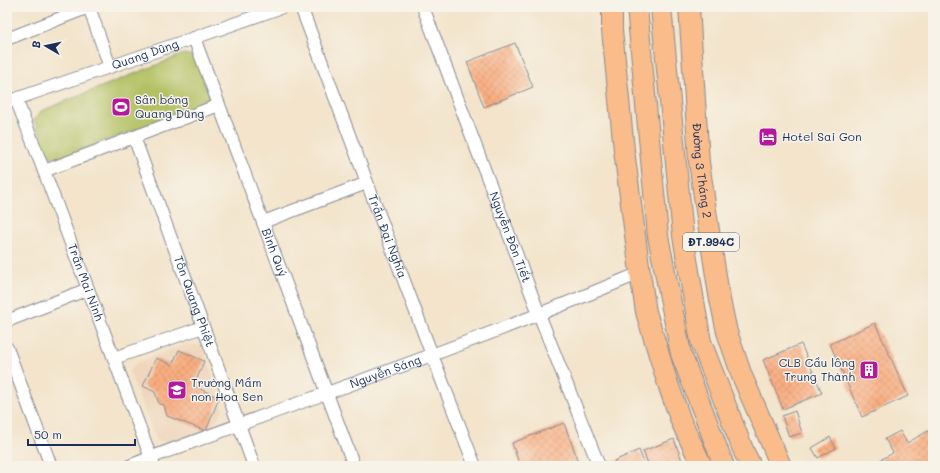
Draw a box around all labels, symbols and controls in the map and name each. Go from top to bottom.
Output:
north arrow [26,26,66,66]
street label: Quang Dũng [109,35,180,73]
text: B [28,40,44,49]
place label: Sân bóng Quang Dũng [135,91,204,121]
sports icon: Sân bóng Quang Dũng [110,96,132,118]
street label: Đường 3 Tháng 2 [689,122,716,219]
hotel icon: Hotel Sai Gon [757,126,779,148]
place label: Hotel Sai Gon [782,128,862,144]
street label: Nguyễn Đôn Tiết [486,189,535,284]
street label: Trần Đại Nghĩa [365,192,411,280]
street label: Bình Quý [259,226,292,279]
road number: ĐT.994C [683,233,739,251]
street label: Trần Mai Ninh [65,241,108,323]
street label: Tôn Quang Phiệt [171,253,219,349]
street label: Nguyễn Sáng [347,351,423,391]
place label: CLB Cầu lông Trung Thành [779,354,855,384]
building icon: CLB Cầu lông Trung Thành [858,359,880,381]
place label: Trường Mầm non Hoa Sen [191,374,263,404]
school or university icon: Trường Mầm non Hoa Sen [166,379,188,401]
scale bar [28,421,135,447]
text: 50 m [34,426,62,442]

